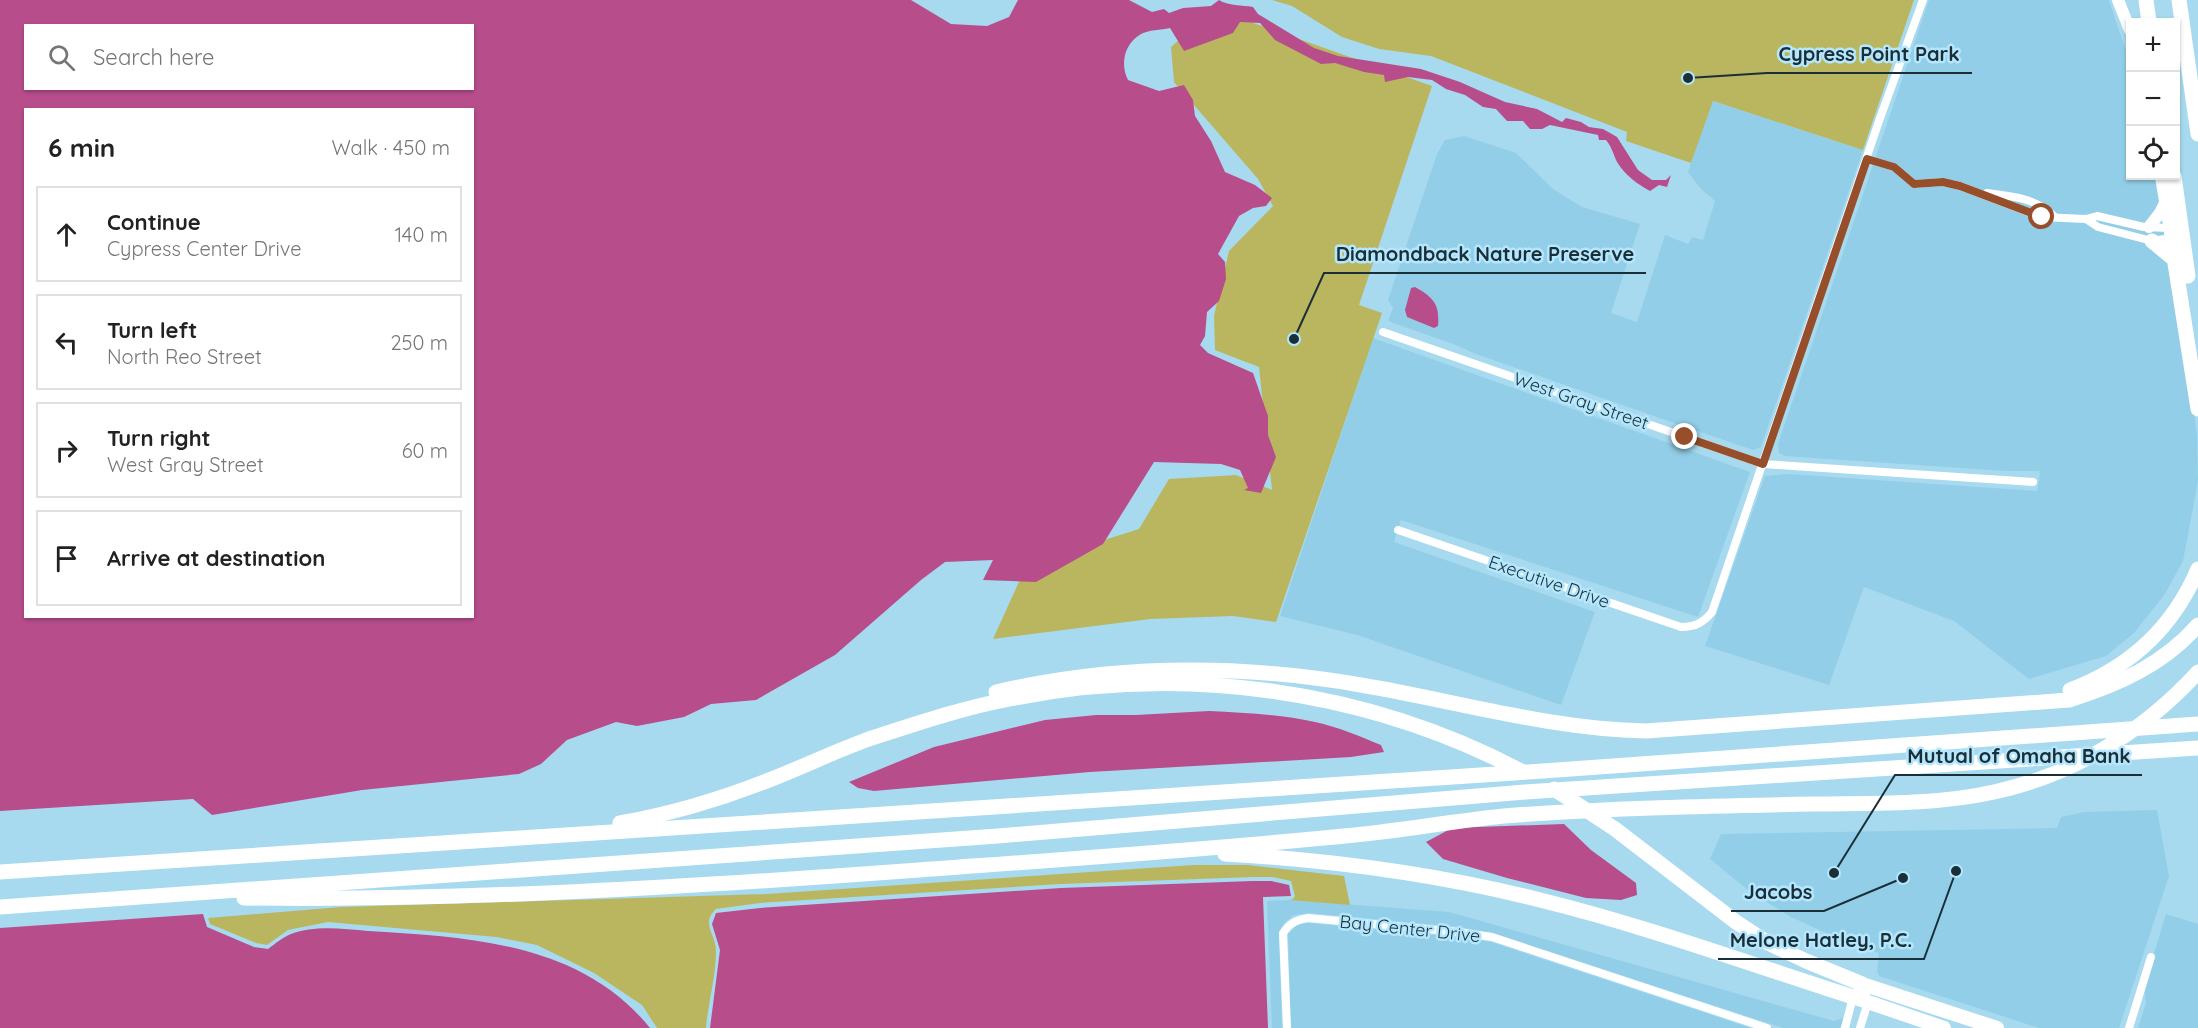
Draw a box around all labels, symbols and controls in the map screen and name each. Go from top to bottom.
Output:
map controls [2126,18,2180,180]
button: + [2126,18,2180,72]
search box [24,24,474,90]
callout: Cypress Point Park [1767,35,1972,73]
icon: search [45,41,78,74]
text: Cypress Point Park [1778,41,1960,66]
text: Search here [93,43,214,71]
button: − [2126,72,2180,126]
button: locate [2126,126,2180,180]
text: 6 min [48,131,115,164]
text: Walk · 450 m [331,135,450,160]
route start [2028,203,2054,229]
text: Continue [107,208,201,236]
icon: ahead [50,218,83,251]
text: 140 m [395,222,448,247]
callout: Diamondback Nature Preserve [1324,235,1646,273]
text: Cypress Center Drive [107,236,302,261]
text: Diamondback Nature Preserve [1336,241,1634,266]
text: Turn left [107,316,197,344]
icon: left [50,326,83,359]
text: 250 m [390,330,448,355]
text: North Reo Street [107,344,262,369]
street label: West Gray Street [1511,367,1652,434]
route end [1671,423,1697,449]
text: Turn right [107,424,211,452]
icon: right [50,434,83,467]
text: 60 m [402,438,448,463]
text: West Gray Street [107,452,264,477]
icon: arrive [50,542,83,575]
text: Arrive at destination [107,544,325,572]
street label: Executive Drive [1486,550,1613,613]
callout: Mutual of Omaha Bank [1895,737,2142,775]
text: Mutual of Omaha Bank [1907,743,2131,768]
callout: Jacobs [1731,873,1824,911]
text: Jacobs [1744,879,1812,904]
street label: Bay Center Drive [1339,910,1482,947]
callout: Melone Hatley, P.C. [1718,921,1924,959]
text: Melone Hatley, P.C. [1730,927,1912,952]

